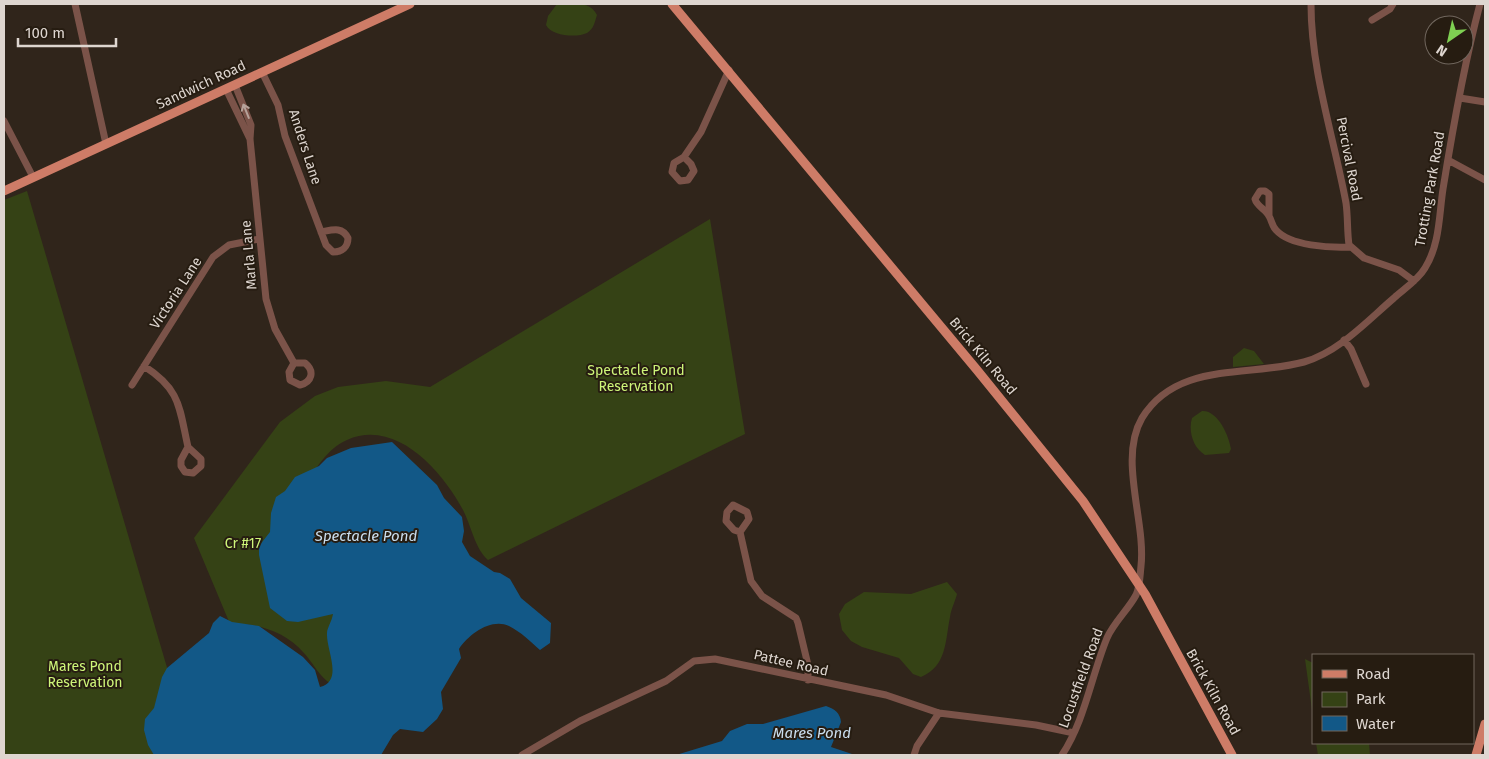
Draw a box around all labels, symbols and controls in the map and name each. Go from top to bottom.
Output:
scale bar [18,15,115,47]
north arrow [1424,15,1474,65]
text: 100 m [25,24,65,42]
text: N [1433,41,1451,60]
street label: Sandwich Road [154,57,248,113]
one-way arrow [241,104,250,120]
street label: Anders Lane [285,107,325,187]
street label: Percival Road [1333,116,1365,202]
street label: Trotting Park Road [1411,130,1449,248]
street label: Marla Lane [238,220,260,290]
street label: Victoria Lane [146,254,206,332]
street label: Brick Kiln Road [946,314,1020,398]
park label: Spectacle Pond Reservation [587,362,685,395]
water label: Spectacle Pond [314,527,417,545]
park label: Cr #17 [225,535,261,552]
street label: Locustfield Road [1055,626,1107,730]
street label: Pattee Road [752,646,830,680]
street label: Brick Kiln Road [1182,646,1244,738]
legend [1312,654,1474,744]
park label: Mares Pond Reservation [47,658,123,691]
text: Road [1356,665,1391,683]
text: Park [1356,690,1386,708]
text: Water [1356,715,1395,733]
water label: Mares Pond [773,724,851,742]

